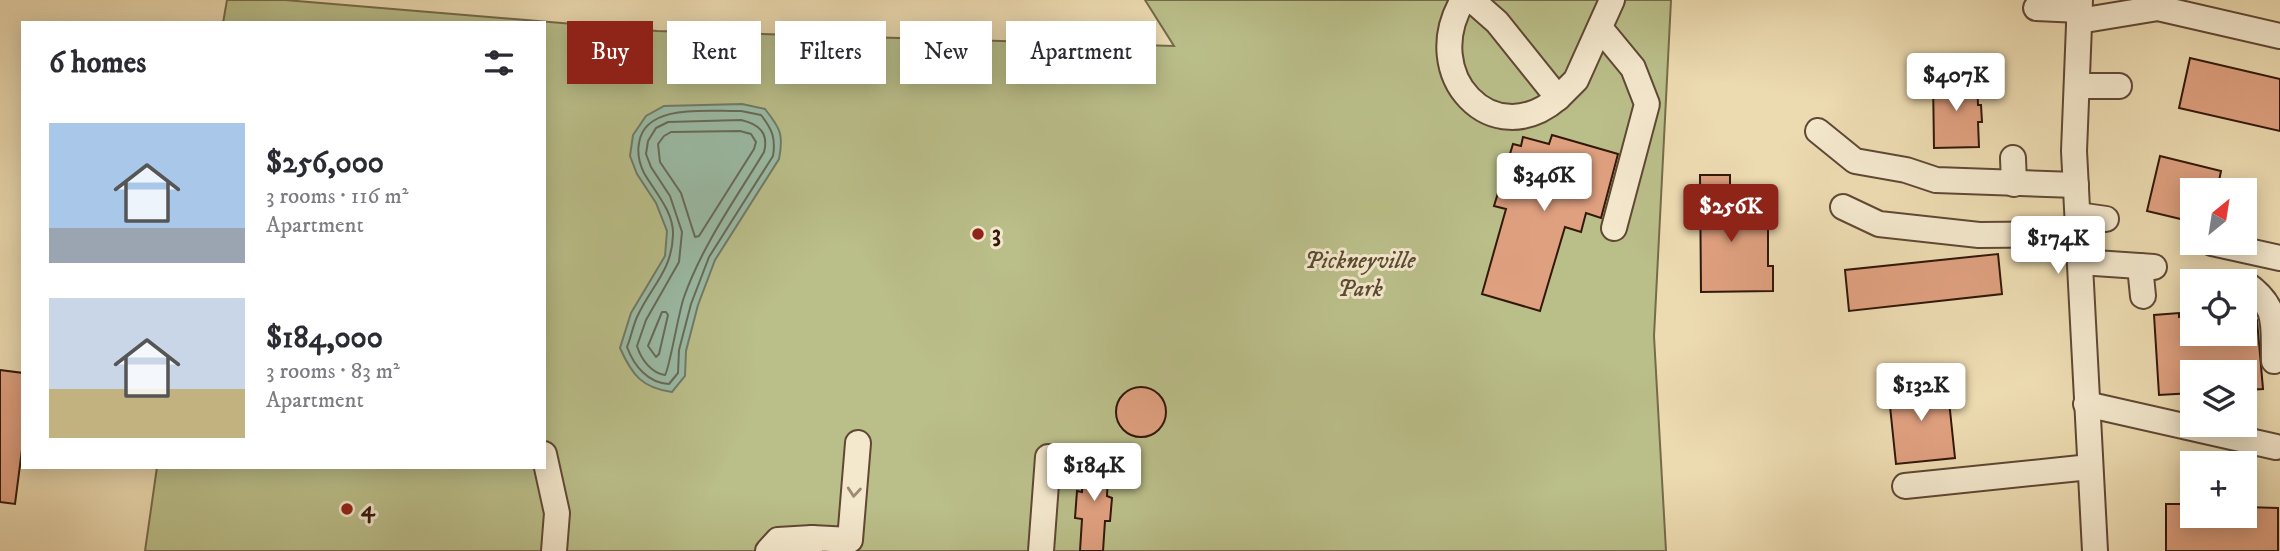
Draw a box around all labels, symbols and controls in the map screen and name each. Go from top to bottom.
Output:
chip: Buy [567,21,653,84]
chip: Rent [667,21,761,84]
chip: Filters [775,21,886,84]
chip: New [900,21,992,84]
chip: Apartment [1006,21,1156,84]
icon: filters [480,44,518,82]
text: 6 homes [49,45,146,82]
pin: $407K [1907,54,2005,113]
text: $407K [1923,61,1989,90]
text: $256,000 [266,145,384,182]
icon: home [105,151,189,235]
pin: $346K [1495,154,1593,213]
text: $346K [1513,161,1575,190]
north arrow [2180,178,2258,256]
map controls [2180,178,2257,528]
text: 3 rooms · 116 m² [266,182,409,211]
pin: $256K [1682,184,1780,244]
text: $256K [1699,192,1763,221]
text: Apartment [266,211,364,240]
pin: $174K [2009,216,2107,276]
place label: 3 [992,219,1001,249]
text: $174K [2027,224,2089,253]
marker: 3 [970,226,986,242]
park label: Pickneyville Park [1305,246,1416,304]
button: locate [2180,269,2257,346]
text: $184,000 [266,320,383,357]
icon: home [105,326,189,410]
text: 3 rooms · 83 m² [266,357,400,386]
button: layers [2180,360,2257,437]
pin: $132K [1872,364,1970,423]
text: $132K [1892,371,1950,400]
text: Apartment [266,386,364,415]
pin: $184K [1045,444,1143,503]
text: $184K [1063,451,1125,480]
button: + [2180,451,2257,528]
one-way arrow [847,486,862,497]
place label: 4 [361,494,376,524]
marker: 4 [339,501,355,517]

